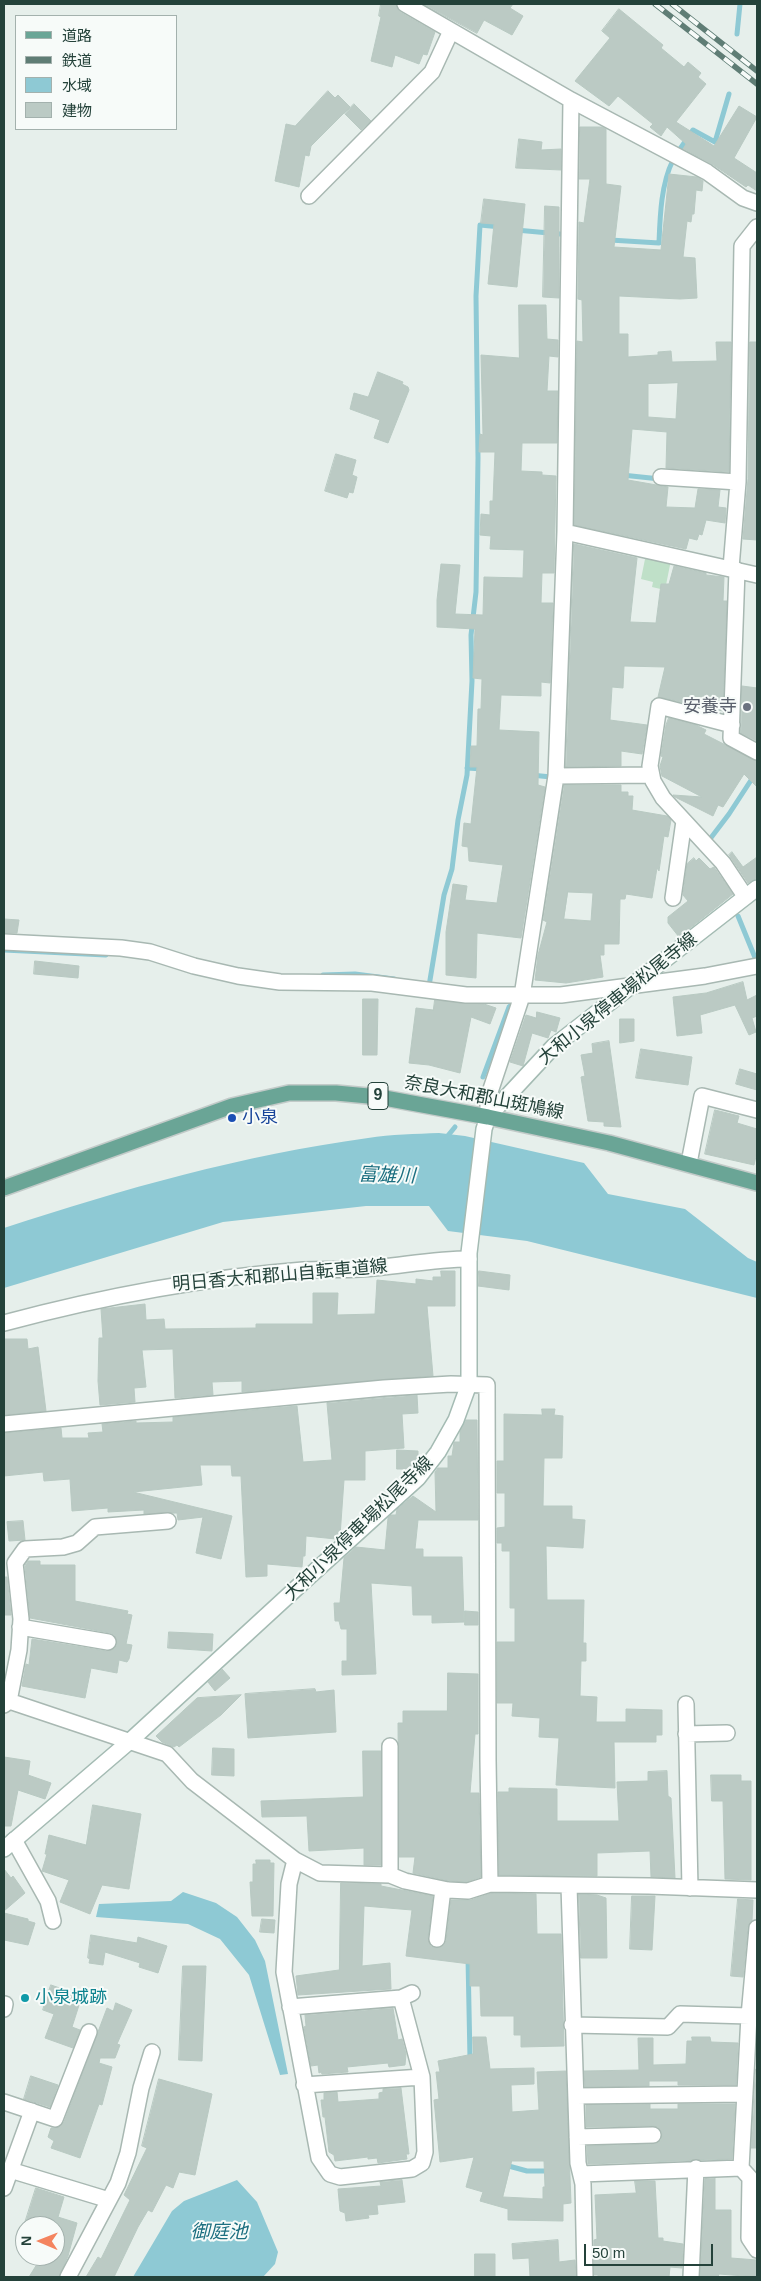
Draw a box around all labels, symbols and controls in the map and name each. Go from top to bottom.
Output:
legend [15,15,178,130]
text: 道路 [62,27,92,44]
text: 鉄道 [62,52,92,69]
text: 水域 [62,77,92,94]
text: 建物 [62,102,92,119]
place label: 安養寺 [683,696,737,718]
marker: 安養寺 [741,701,753,713]
street label: 大和小泉停車場松尾寺線 [534,928,702,1070]
street label: 奈良大和郡山斑鳩線 [402,1072,566,1124]
road number: 9 [368,1082,388,1110]
place label: 小泉 [242,1107,278,1129]
marker: 小泉 [226,1112,238,1124]
water label: 富雄川 [358,1164,416,1188]
street label: 明日香大和郡山自転車道線 [171,1256,389,1296]
street label: 大和小泉停車場松尾寺線 [280,1452,438,1606]
place label: 小泉城跡 [35,1987,107,2009]
marker: 小泉城跡 [19,1992,31,2004]
north arrow [15,2216,65,2266]
water label: 御庭池 [191,2222,247,2244]
scale bar [586,2234,715,2266]
text: N [18,2236,34,2246]
text: 50 m [592,2244,625,2261]

